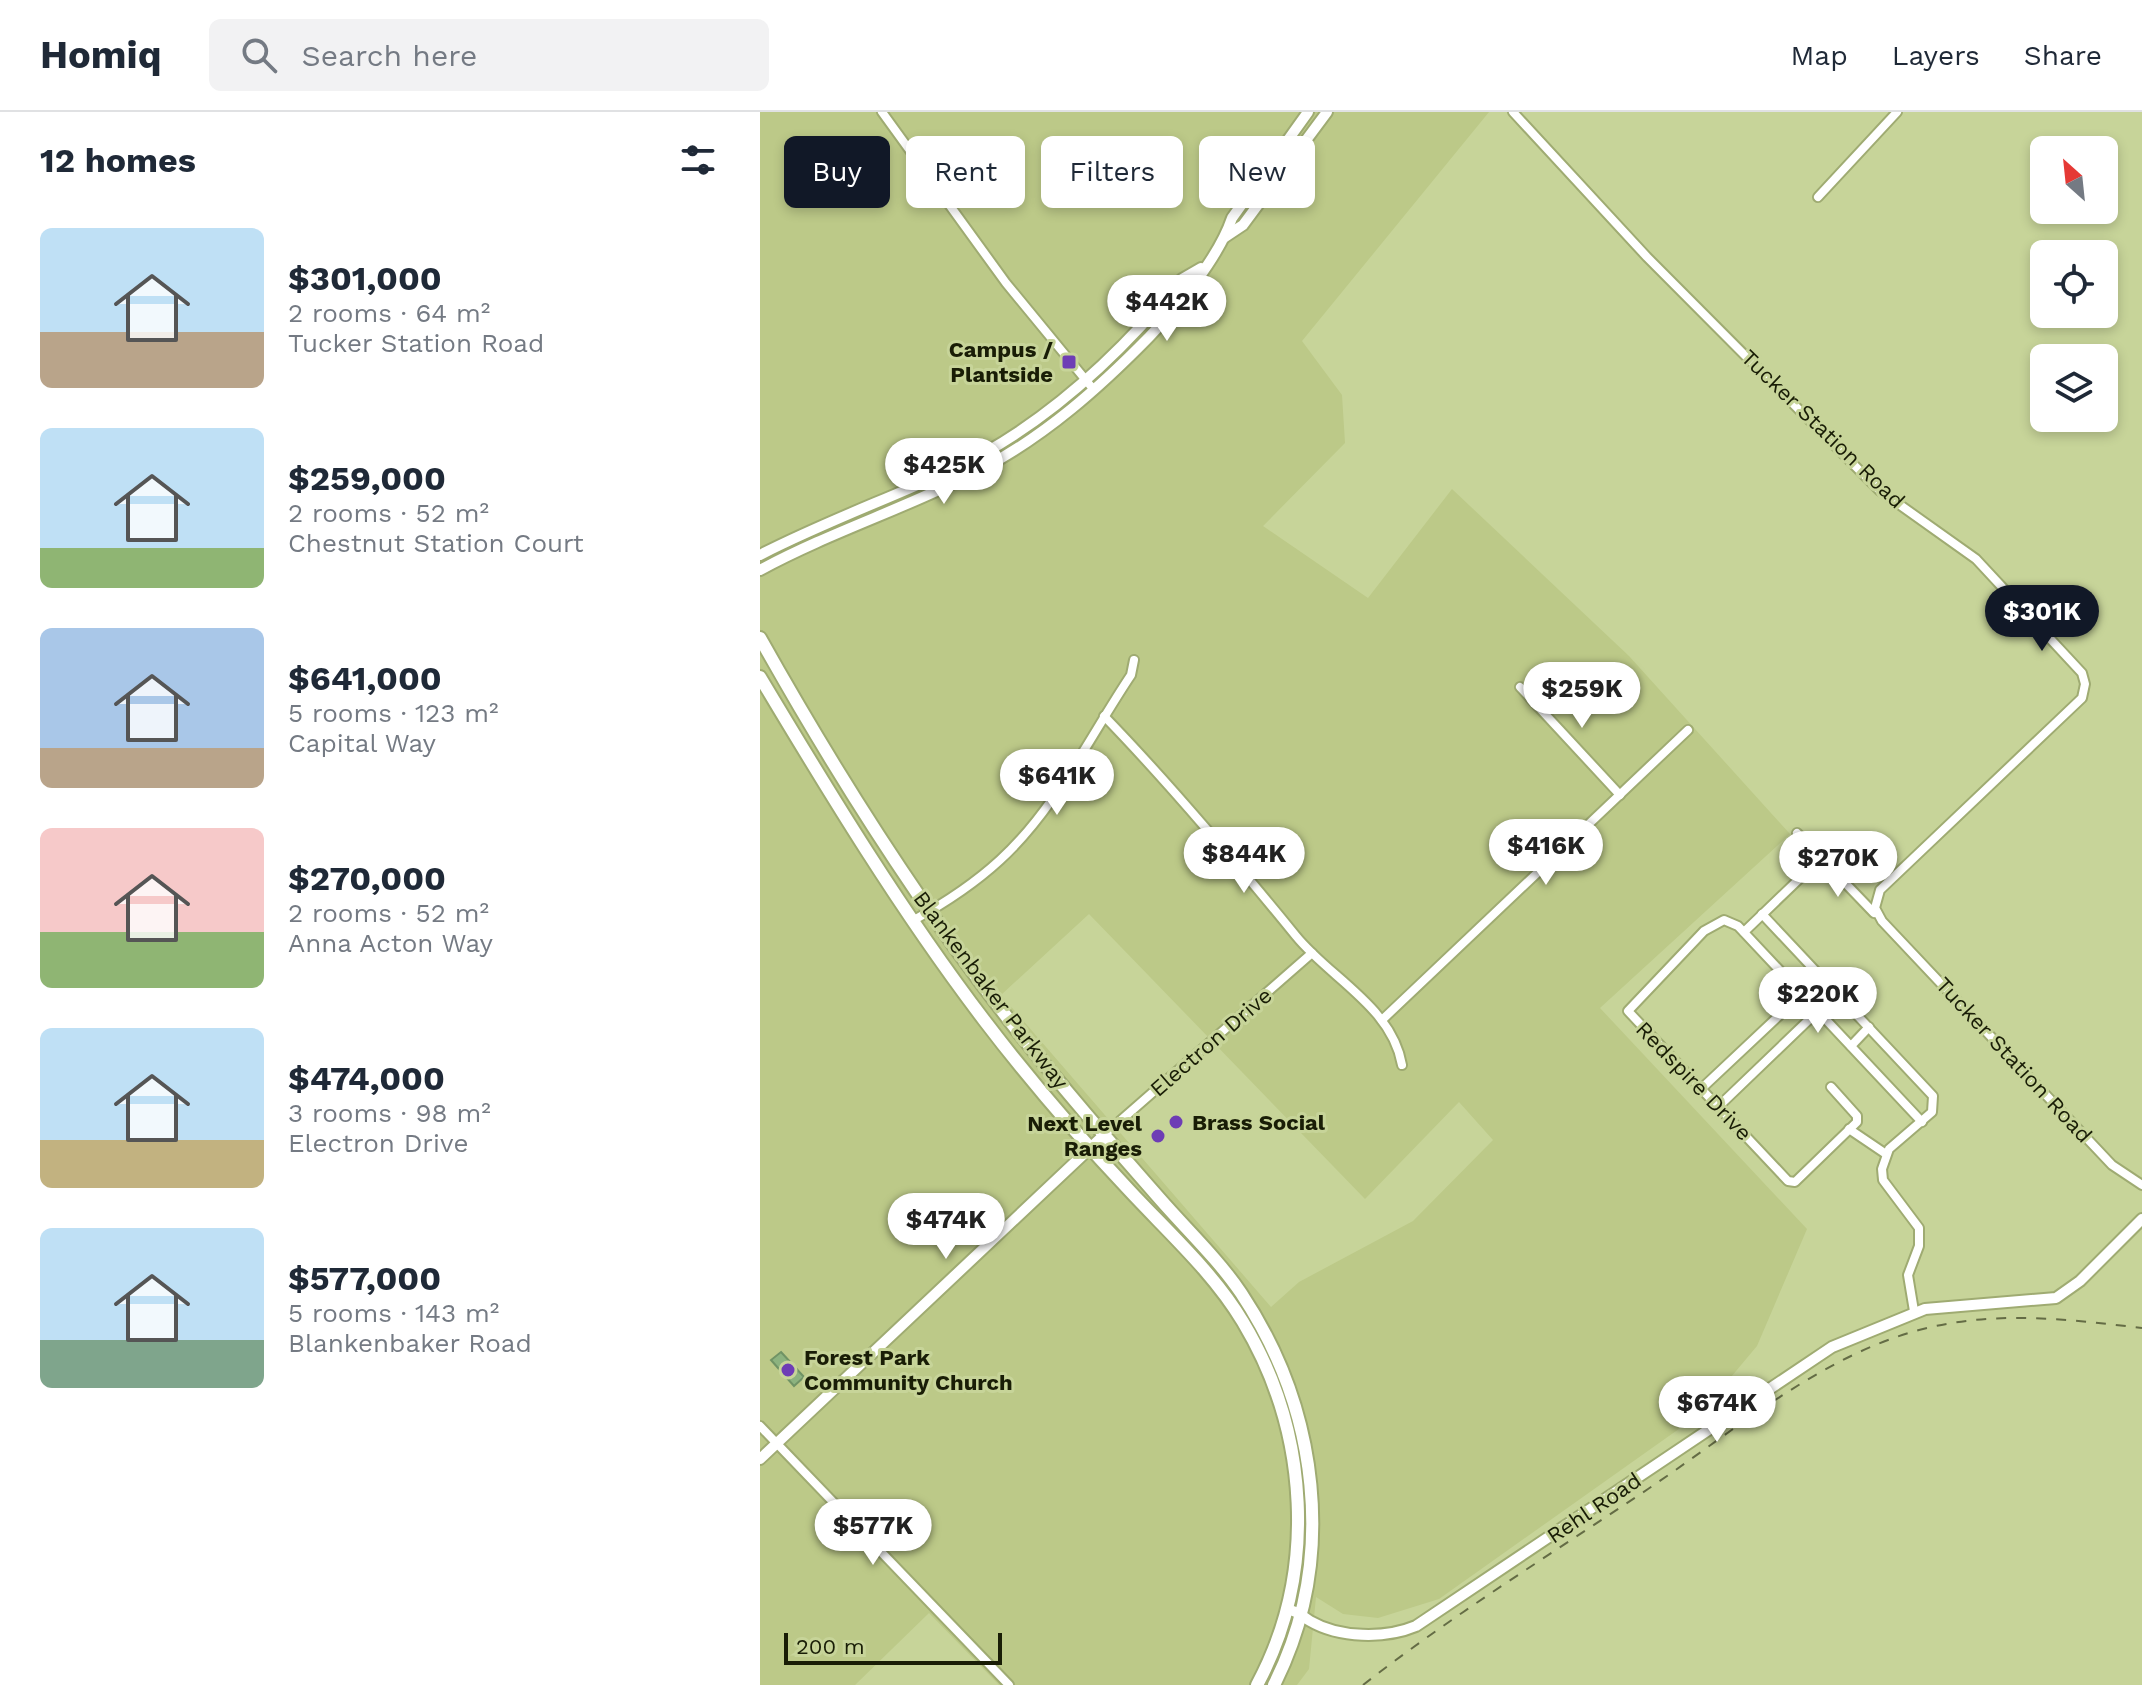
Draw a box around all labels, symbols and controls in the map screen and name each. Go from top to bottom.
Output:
search box [209,19,769,91]
text: Homiq [40,33,161,77]
icon: search [237,33,281,77]
text: Search here [301,38,477,73]
text: Map [1791,39,1848,72]
text: Layers [1892,39,1980,72]
text: Share [2024,39,2102,72]
chip: Buy [784,136,890,208]
chip: Rent [906,136,1025,208]
chip: Filters [1041,136,1183,208]
chip: New [1199,136,1315,208]
north arrow [2030,136,2118,224]
map controls [2030,136,2118,432]
icon: filters [676,138,720,182]
text: 12 homes [40,140,196,180]
button: locate [2030,240,2118,328]
text: $301,000 [288,258,442,298]
icon: home [104,260,200,356]
pin: $442K [1111,275,1223,343]
text: $442K [1125,286,1209,316]
text: 2 rooms · 64 m² [288,298,490,328]
text: Tucker Station Road [288,328,544,358]
place label: Campus / Plantside [949,337,1053,387]
button: layers [2030,344,2118,432]
street label: Tucker Station Road [1736,345,1910,513]
marker: Campus / Plantside [1060,353,1078,371]
pin: $425K [888,438,1000,506]
text: $425K [903,449,985,479]
text: $259,000 [288,458,446,498]
icon: home [104,460,200,556]
text: 2 rooms · 52 m² [288,498,489,528]
text: Chestnut Station Court [288,528,584,558]
pin: $301K [1986,585,2098,653]
text: $301K [2003,596,2081,626]
text: $641,000 [288,658,442,698]
icon: home [104,660,200,756]
pin: $259K [1526,662,1638,730]
text: $259K [1541,673,1623,703]
text: 5 rooms · 123 m² [288,698,499,728]
text: Capital Way [288,728,436,758]
pin: $641K [1001,749,1113,817]
text: $641K [1018,760,1096,790]
pin: $416K [1490,819,1602,887]
pin: $844K [1188,827,1300,895]
text: $416K [1507,830,1585,860]
pin: $270K [1782,831,1894,899]
text: $844K [1202,838,1286,868]
text: $270K [1797,842,1879,872]
text: $270,000 [288,858,446,898]
icon: home [104,860,200,956]
street label: Blankenbaker Parkway [908,886,1074,1094]
text: 2 rooms · 52 m² [288,898,489,928]
text: Anna Acton Way [288,928,493,958]
pin: $220K [1762,967,1874,1035]
street label: Tucker Station Road [1931,972,2097,1148]
text: $220K [1777,978,1859,1008]
street label: Electron Drive [1145,982,1277,1102]
street label: Redspire Drive [1631,1016,1757,1146]
text: $474,000 [288,1058,445,1098]
icon: home [104,1060,200,1156]
text: 3 rooms · 98 m² [288,1098,491,1128]
place label: Brass Social [1192,1110,1326,1135]
place label: Next Level Ranges [1027,1111,1143,1161]
marker: Brass Social [1167,1113,1185,1131]
marker: Next Level Ranges [1149,1127,1167,1145]
text: Electron Drive [288,1128,468,1158]
pin: $474K [890,1193,1002,1261]
text: $474K [906,1204,986,1234]
text: $577,000 [288,1258,441,1298]
icon: home [104,1260,200,1356]
text: 5 rooms · 143 m² [288,1298,499,1328]
text: Blankenbaker Road [288,1328,532,1358]
place label: Forest Park Community Church [804,1345,1013,1395]
marker: Forest Park Community Church [779,1361,797,1379]
pin: $674K [1661,1376,1773,1444]
text: $674K [1677,1387,1757,1417]
street label: Rehl Road [1542,1468,1646,1548]
pin: $577K [817,1499,929,1567]
text: $577K [833,1510,913,1540]
scale bar [784,1629,1002,1665]
text: 200 m [796,1634,865,1659]

